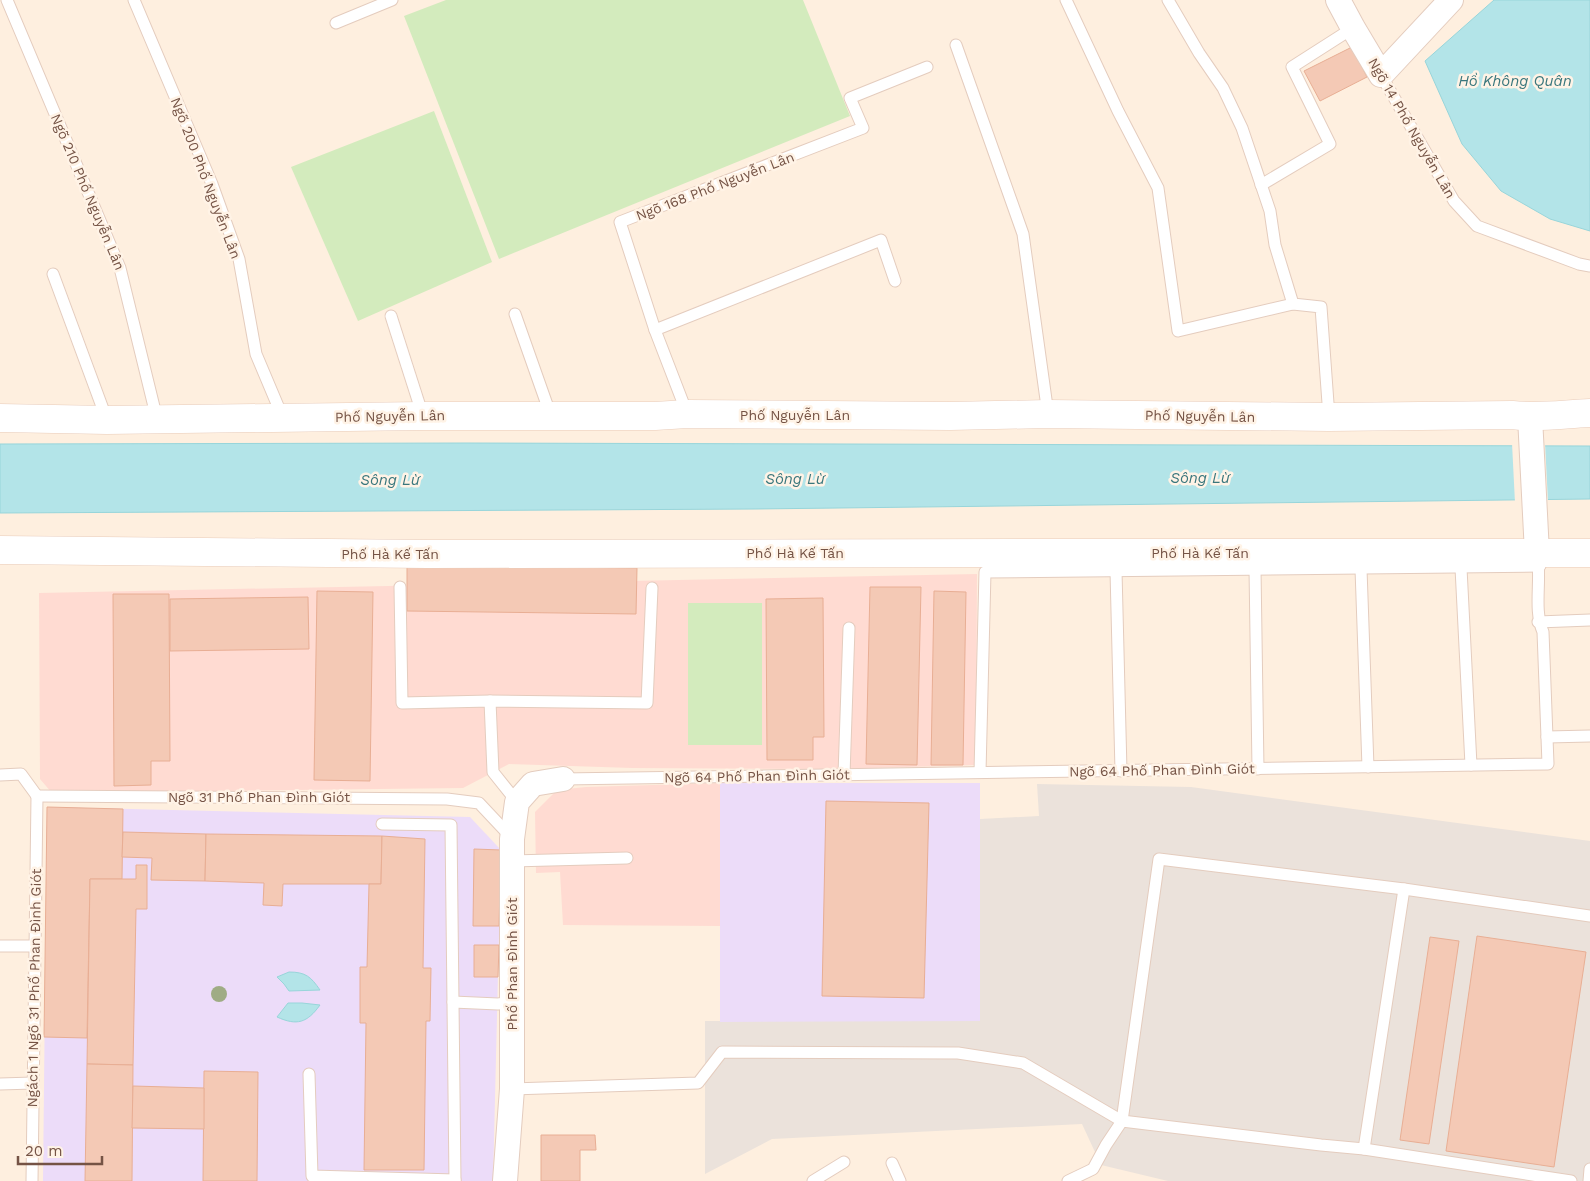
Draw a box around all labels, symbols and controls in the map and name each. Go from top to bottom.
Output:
street label: Ngõ 14 Phố Nguyễn Lân [1365,55,1459,201]
water label: Hồ Không Quân [1458,72,1572,90]
street label: Ngõ 200 Phố Nguyễn Lân [168,95,244,261]
street label: Ngõ 210 Phố Nguyễn Lân [48,111,128,273]
street label: Ngõ 168 Phố Nguyễn Lân [634,148,796,224]
street label: Phố Nguyễn Lân [335,407,445,425]
street label: Phố Nguyễn Lân [740,407,850,423]
street label: Phố Nguyễn Lân [1145,407,1255,425]
water label: Sông Lừ [1170,469,1232,487]
water label: Sông Lừ [765,470,827,488]
water label: Sông Lừ [360,471,422,489]
street label: Phố Hà Kế Tấn [746,545,844,561]
street label: Phố Hà Kế Tấn [1151,545,1249,561]
street label: Phố Hà Kế Tấn [341,546,439,562]
street label: Ngõ 64 Phố Phan Đình Giót [1069,760,1255,780]
street label: Ngõ 64 Phố Phan Đình Giót [664,766,850,786]
street label: Ngõ 31 Phố Phan Đình Giót [168,789,350,805]
street label: Ngách 1 Ngõ 31 Phố Phan Đình Giót [24,868,44,1108]
street label: Phố Phan Đình Giót [504,897,520,1031]
scale bar [18,1134,101,1166]
text: 20 m [25,1142,63,1160]

